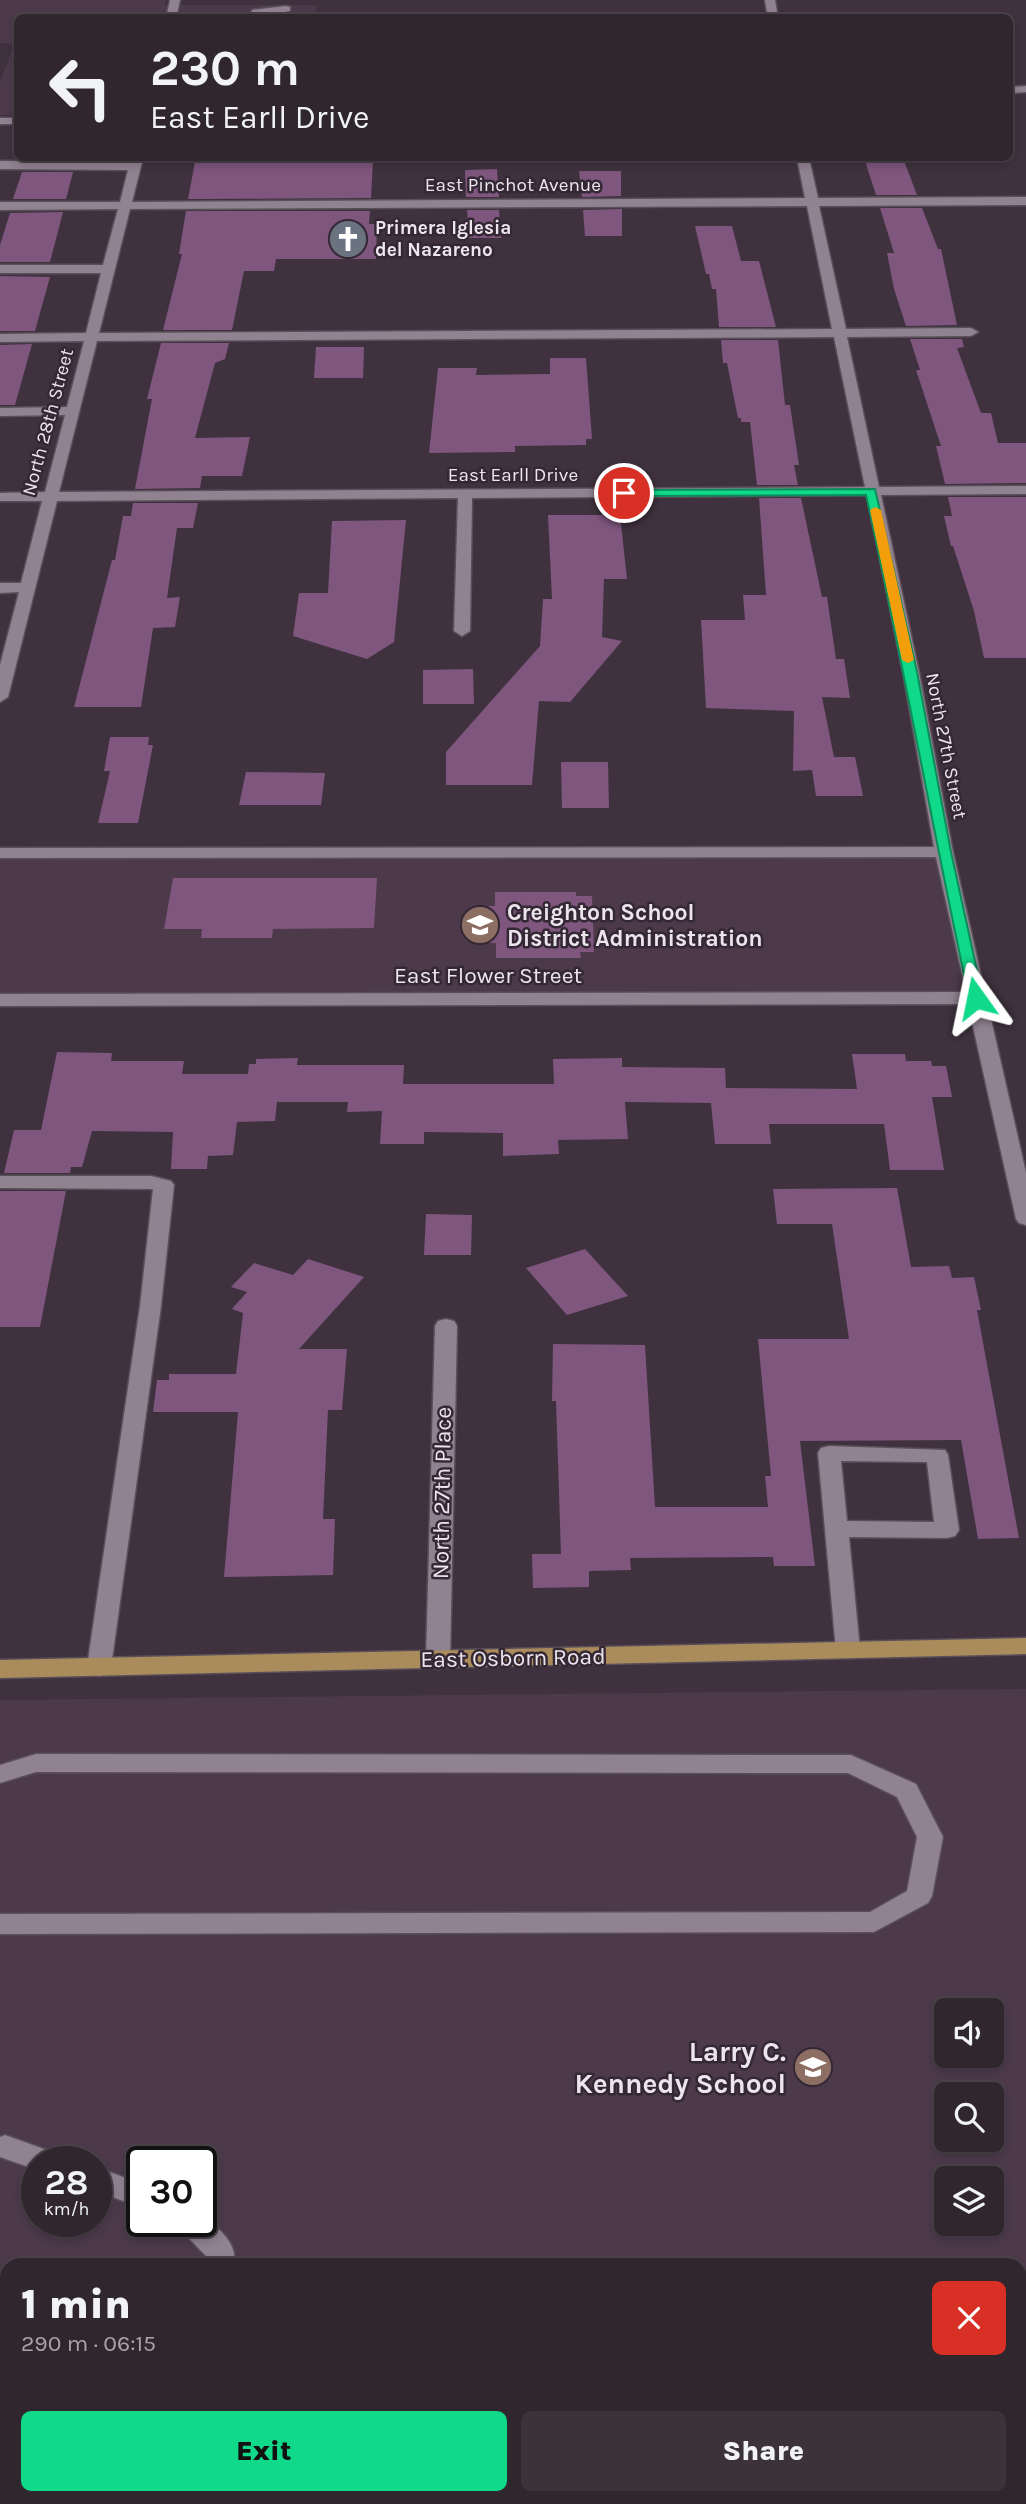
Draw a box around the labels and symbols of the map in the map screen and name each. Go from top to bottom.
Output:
street label: East Pinchot Avenue [425,174,601,196]
place label: Primera Iglesia del Nazareno [375,217,511,261]
church icon: Primera Iglesia del Nazareno [327,218,369,260]
street label: North 28th Street [18,346,78,498]
pin [594,463,654,523]
street label: East Earll Drive [448,464,578,486]
street label: North 27th Street [921,671,971,821]
place label: Creighton School District Administration [507,899,763,952]
school or university icon: Creighton School District Administration [459,904,501,946]
position arrow [939,961,1013,1035]
street label: East Flower Street [394,962,582,989]
street label: North 27th Place [427,1407,457,1579]
street label: East Osborn Road [420,1643,606,1673]
place label: Larry C. Kennedy School [574,2035,786,2100]
school or university icon: Larry C. Kennedy School [792,2046,834,2088]
speed limit sign: 30 [126,2146,217,2237]

